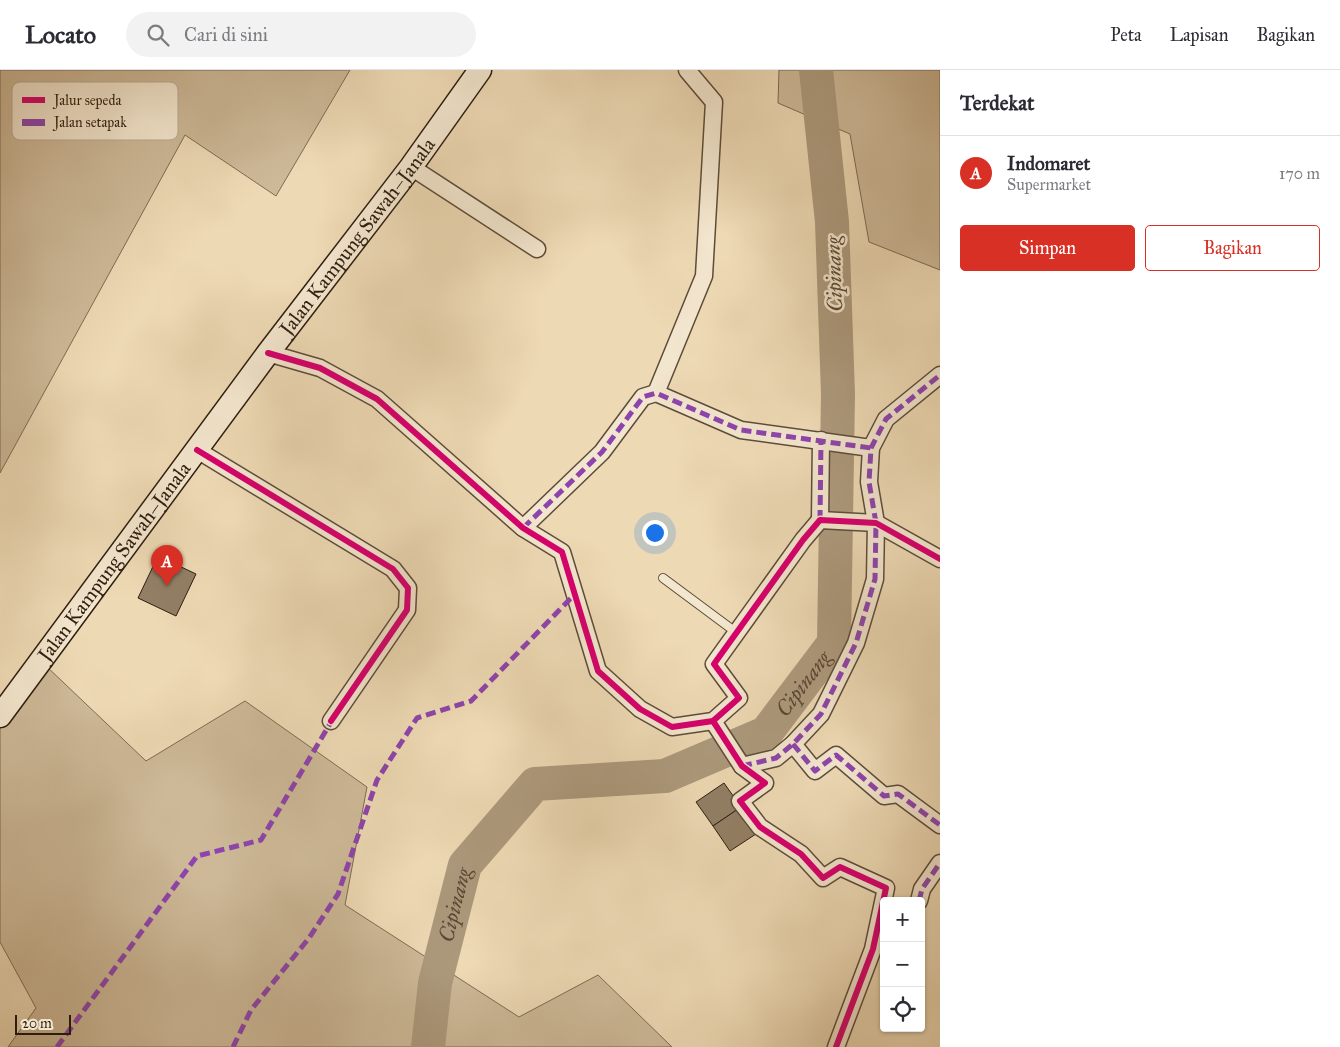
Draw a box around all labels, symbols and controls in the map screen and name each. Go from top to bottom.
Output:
search box [126,12,476,57]
text: Locato [25,20,96,50]
icon: search [144,21,172,49]
text: Cari di sini [184,23,268,46]
text: Peta [1110,24,1142,46]
text: Lapisan [1170,24,1228,46]
text: Bagikan [1256,24,1315,46]
legend [12,82,178,140]
text: Terdekat [960,90,1034,116]
text: Jalur sepeda [52,92,121,110]
text: Jalan setapak [52,114,127,132]
street label: Jalan Kampung Sawah–Janala [273,133,440,342]
text: Indomaret [1007,152,1090,175]
text: A [971,164,981,183]
text: 170 m [1279,164,1320,183]
text: Supermarket [1007,175,1091,194]
button: Simpan [960,225,1135,271]
button: Bagikan [1145,225,1320,271]
water label: Cipinang [820,235,848,312]
street label: Jalan Kampung Sawah–Janala [31,457,196,668]
your location [642,520,668,546]
pin: A [151,545,183,586]
water label: Cipinang [770,645,837,722]
water label: Cipinang [433,864,477,945]
map controls [880,897,925,1032]
button: + [880,897,925,942]
button: − [880,942,925,987]
button: locate [880,987,925,1032]
scale bar [15,1012,71,1035]
text: 20 m [22,1015,52,1032]

